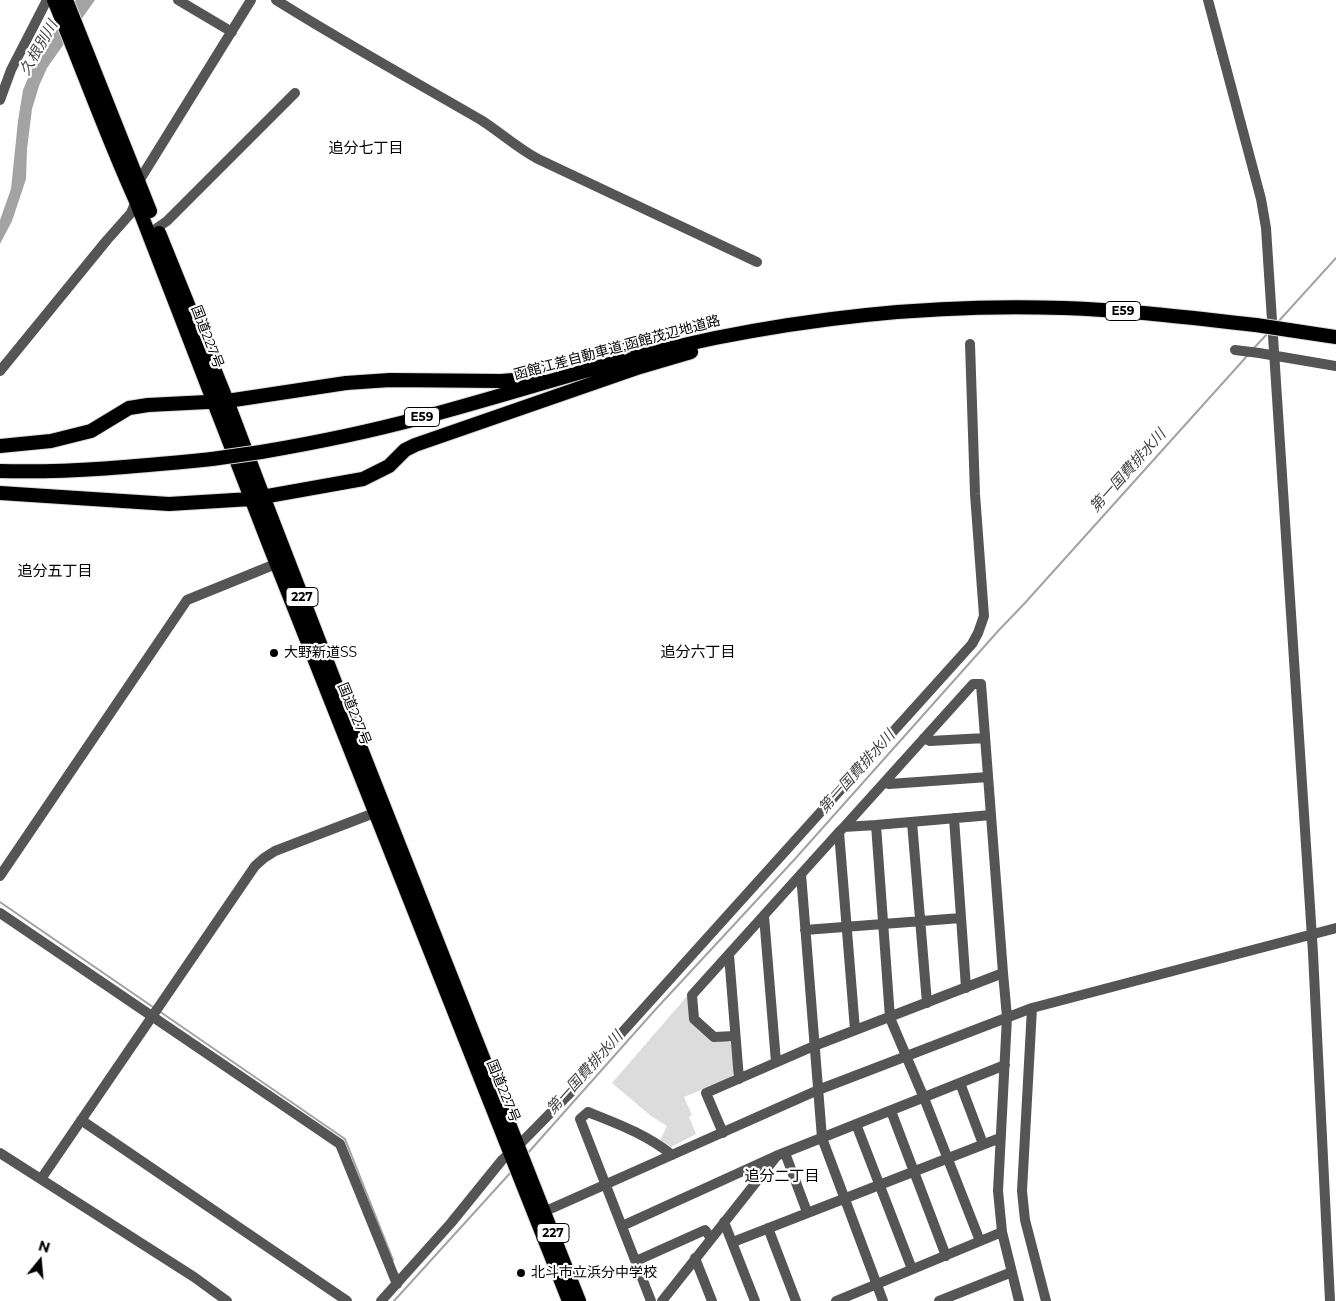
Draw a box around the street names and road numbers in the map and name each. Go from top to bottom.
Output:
road number: E59 [1106,302,1140,321]
street label: 国道227号 [187,303,227,371]
street label: 函館江差自動車道;函館茂辺地道路 [512,312,722,384]
road number: E59 [404,408,440,427]
road number: 227 [286,588,318,606]
street label: 国道227号 [334,680,374,748]
street label: 国道227号 [483,1057,523,1125]
road number: 227 [537,1224,569,1242]

